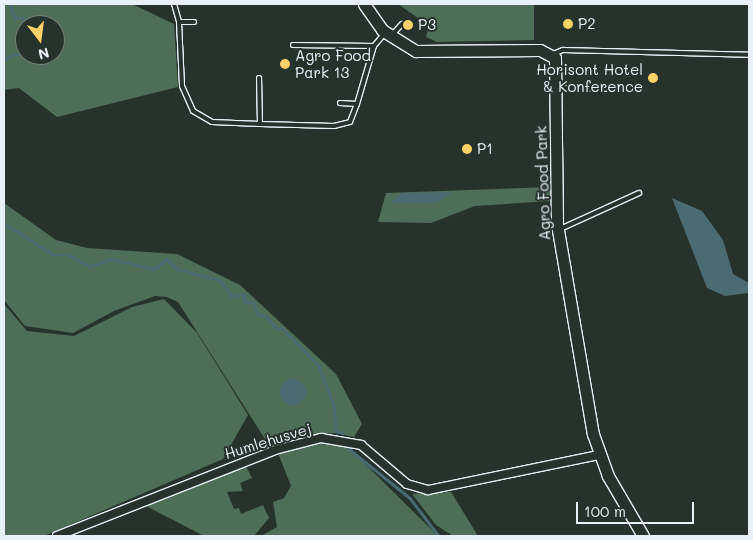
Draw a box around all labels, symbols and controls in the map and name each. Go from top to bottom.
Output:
north arrow [15,15,65,65]
place label: P2 [578,15,596,33]
place label: P3 [418,16,436,34]
marker: P2 [562,18,574,30]
marker: P3 [402,19,414,31]
text: N [36,43,51,65]
place label: Agro Food Park 13 [295,46,371,81]
marker: Agro Food Park 13 [279,58,291,70]
place label: Horisont Hotel & Konference [536,60,643,95]
marker: Horisont Hotel & Konference [647,72,659,84]
street label: Agro Food Park [532,125,554,241]
place label: P1 [477,140,493,158]
marker: P1 [461,143,473,155]
street label: Humlehusvej [222,419,314,463]
scale bar [578,492,696,524]
text: 100 m [584,501,626,521]

